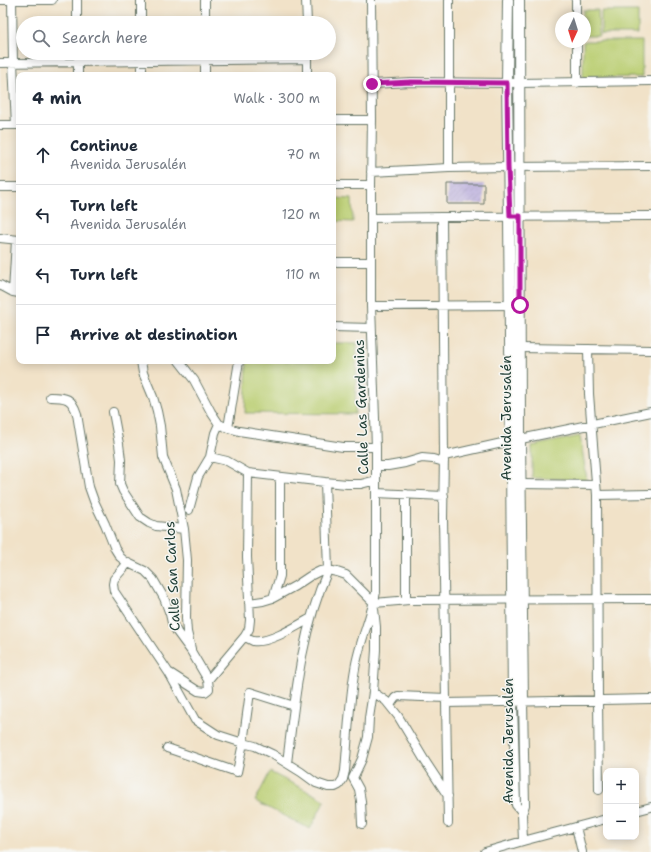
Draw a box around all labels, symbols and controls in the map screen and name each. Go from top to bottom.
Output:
north arrow [555,12,591,48]
search box [16,16,336,60]
icon: search [30,27,52,49]
text: Search here [62,28,148,48]
route end [363,75,381,93]
text: 4 min [32,87,82,109]
text: Walk · 300 m [233,90,320,107]
text: Continue [70,136,138,156]
icon: ahead [32,144,54,166]
text: 70 m [286,146,320,163]
text: Avenida Jerusalén [70,156,187,173]
text: Turn left [70,196,138,216]
icon: left [32,204,54,226]
text: 120 m [282,206,320,223]
text: Avenida Jerusalén [70,216,187,233]
icon: left [32,264,54,286]
text: Turn left [70,265,138,285]
text: 110 m [285,266,320,283]
route start [511,296,529,314]
icon: arrive [32,324,54,346]
text: Arrive at destination [70,325,238,345]
street label: Calle Las Gardenias [350,339,372,475]
street label: Avenida Jerusalén [497,355,515,481]
street label: Calle San Carlos [160,520,184,631]
street label: Avenida Jerusalén [499,678,517,804]
map controls [603,768,639,840]
button: + [603,768,639,804]
button: − [603,804,639,840]

